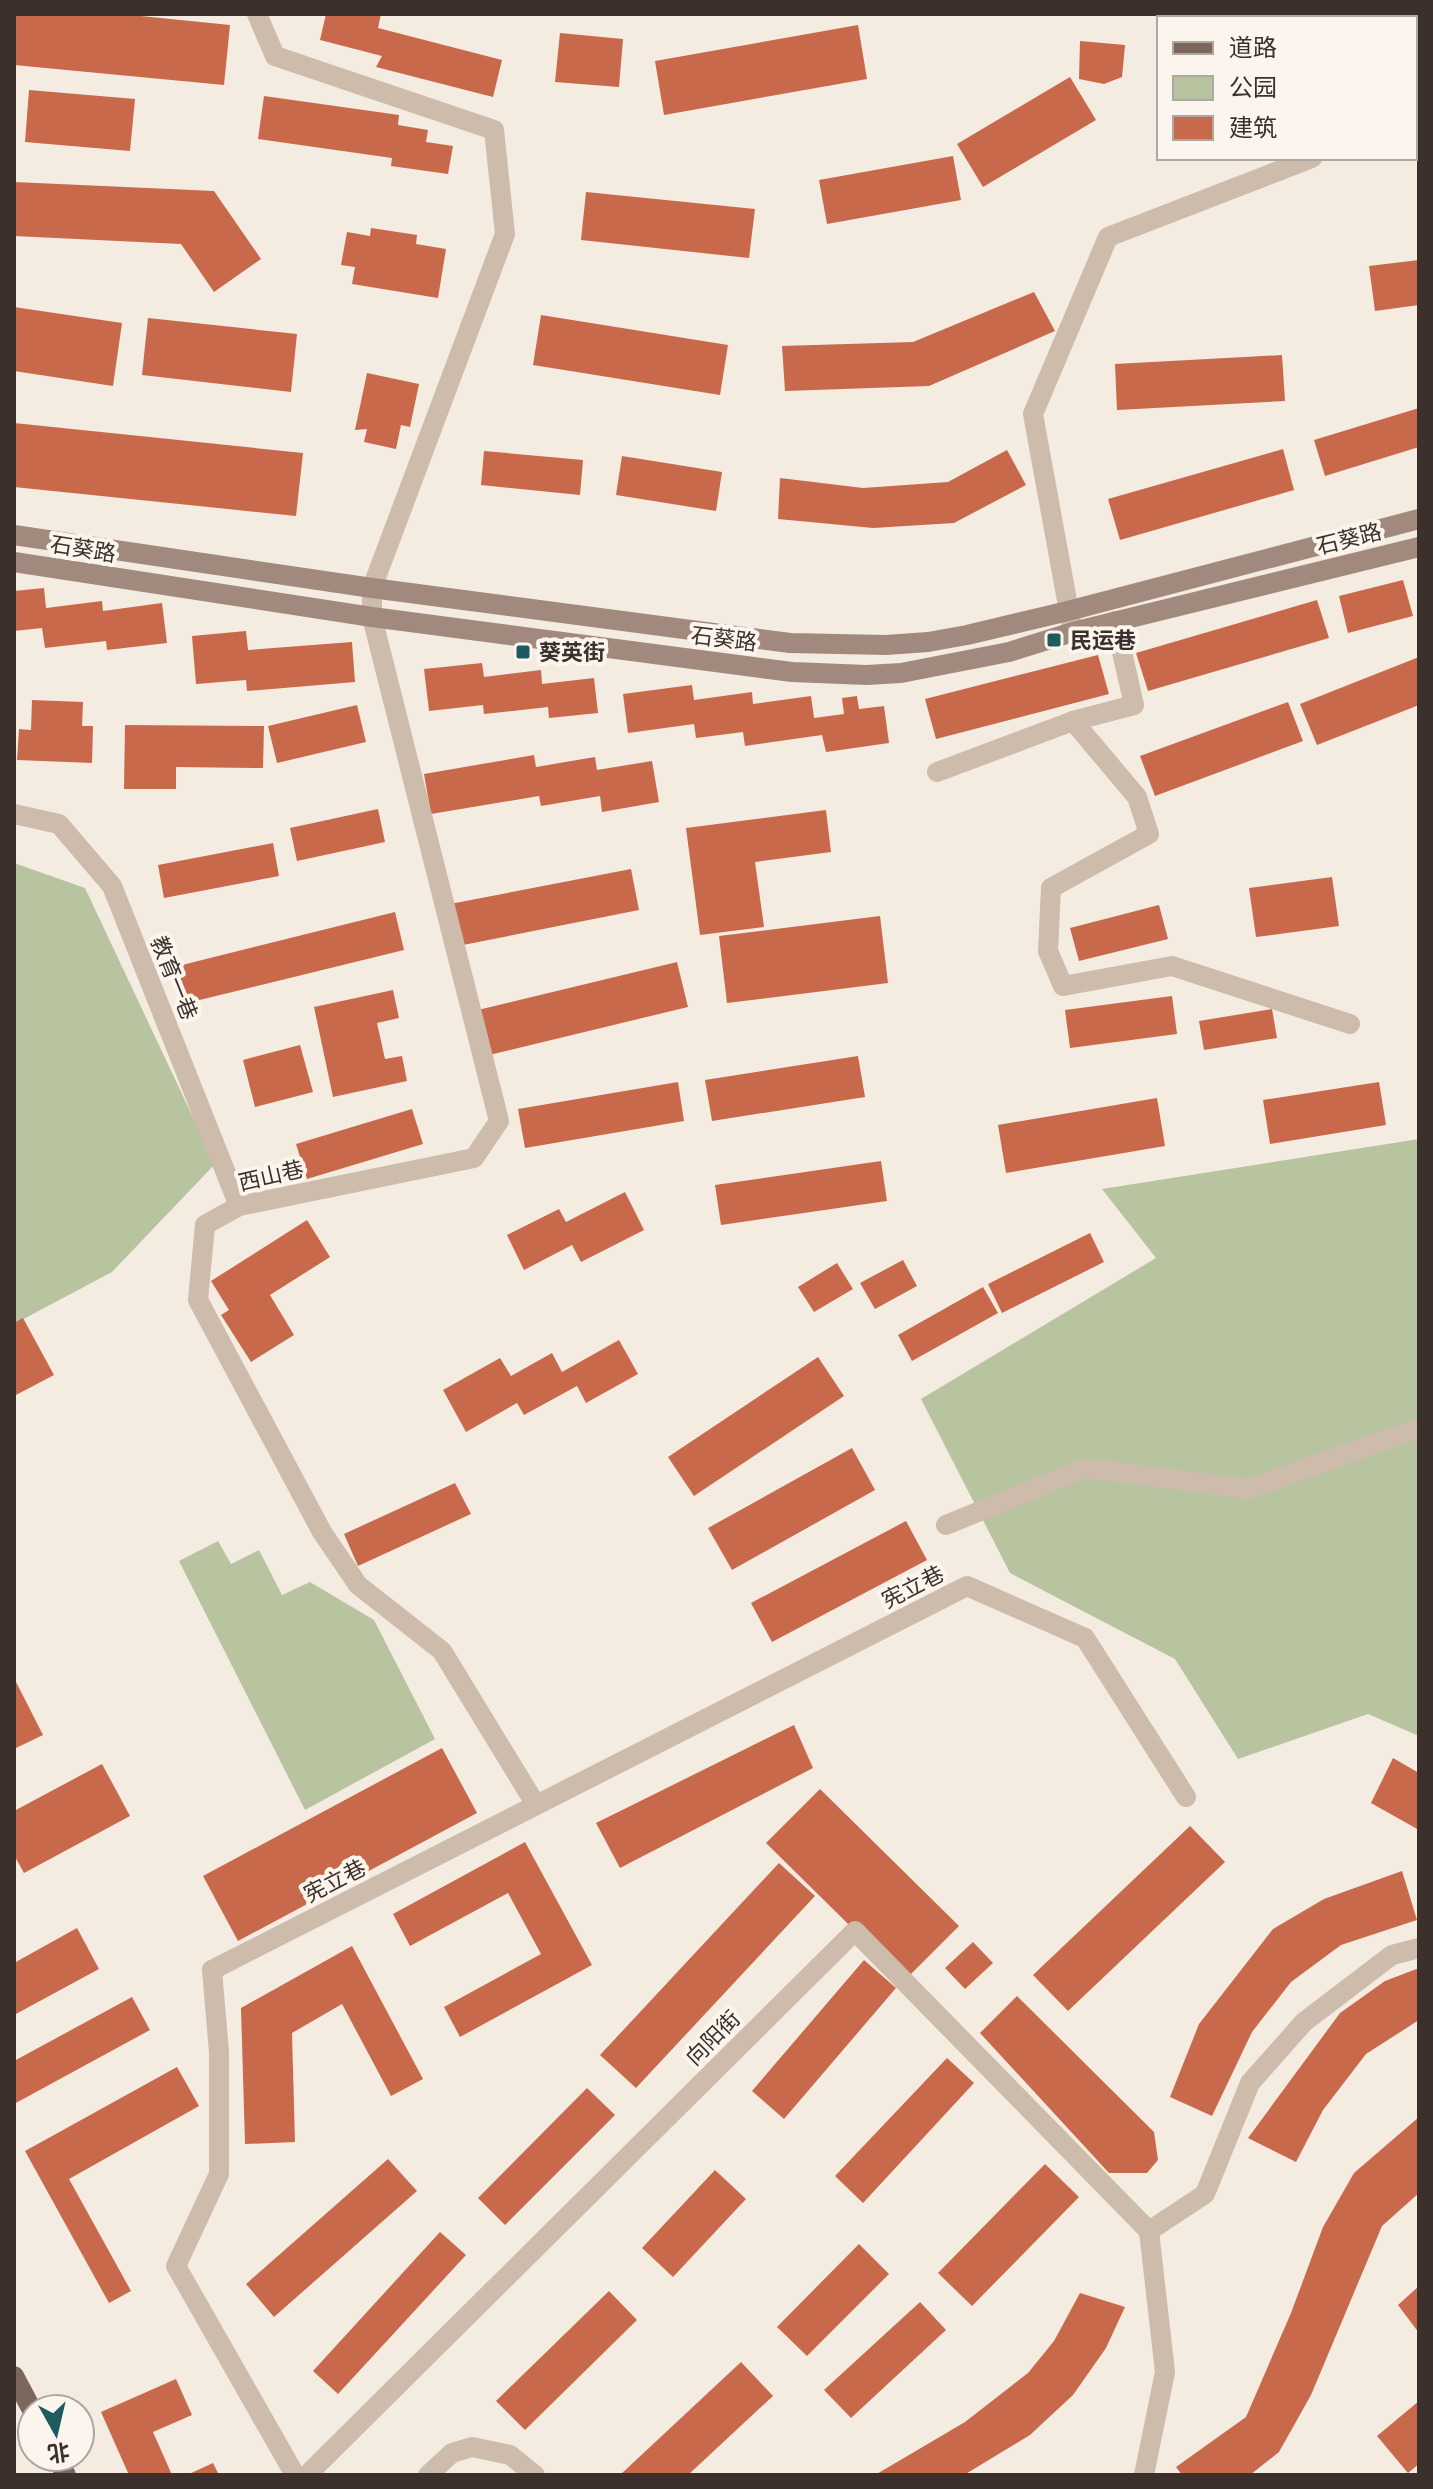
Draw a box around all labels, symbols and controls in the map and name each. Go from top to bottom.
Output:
legend [1157,16,1417,160]
text: 道路 [1229,33,1277,62]
text: 公园 [1229,73,1277,102]
text: 建筑 [1229,113,1277,142]
street label: 石葵路 [1314,518,1384,560]
street label: 石葵路 [48,531,118,567]
street label: 石葵路 [690,622,758,656]
place label: 民运巷 [1070,627,1136,654]
marker: 民运巷 [1045,631,1063,649]
place label: 葵英街 [539,639,605,666]
marker: 葵英街 [514,643,532,661]
street label: 教育一巷 [145,932,203,1024]
street label: 西山巷 [236,1155,306,1197]
street label: 宪立巷 [877,1560,949,1614]
street label: 宪立巷 [299,1854,371,1908]
street label: 向阳街 [680,2005,746,2071]
north arrow [16,2393,96,2473]
text: 北 [46,2437,71,2467]

